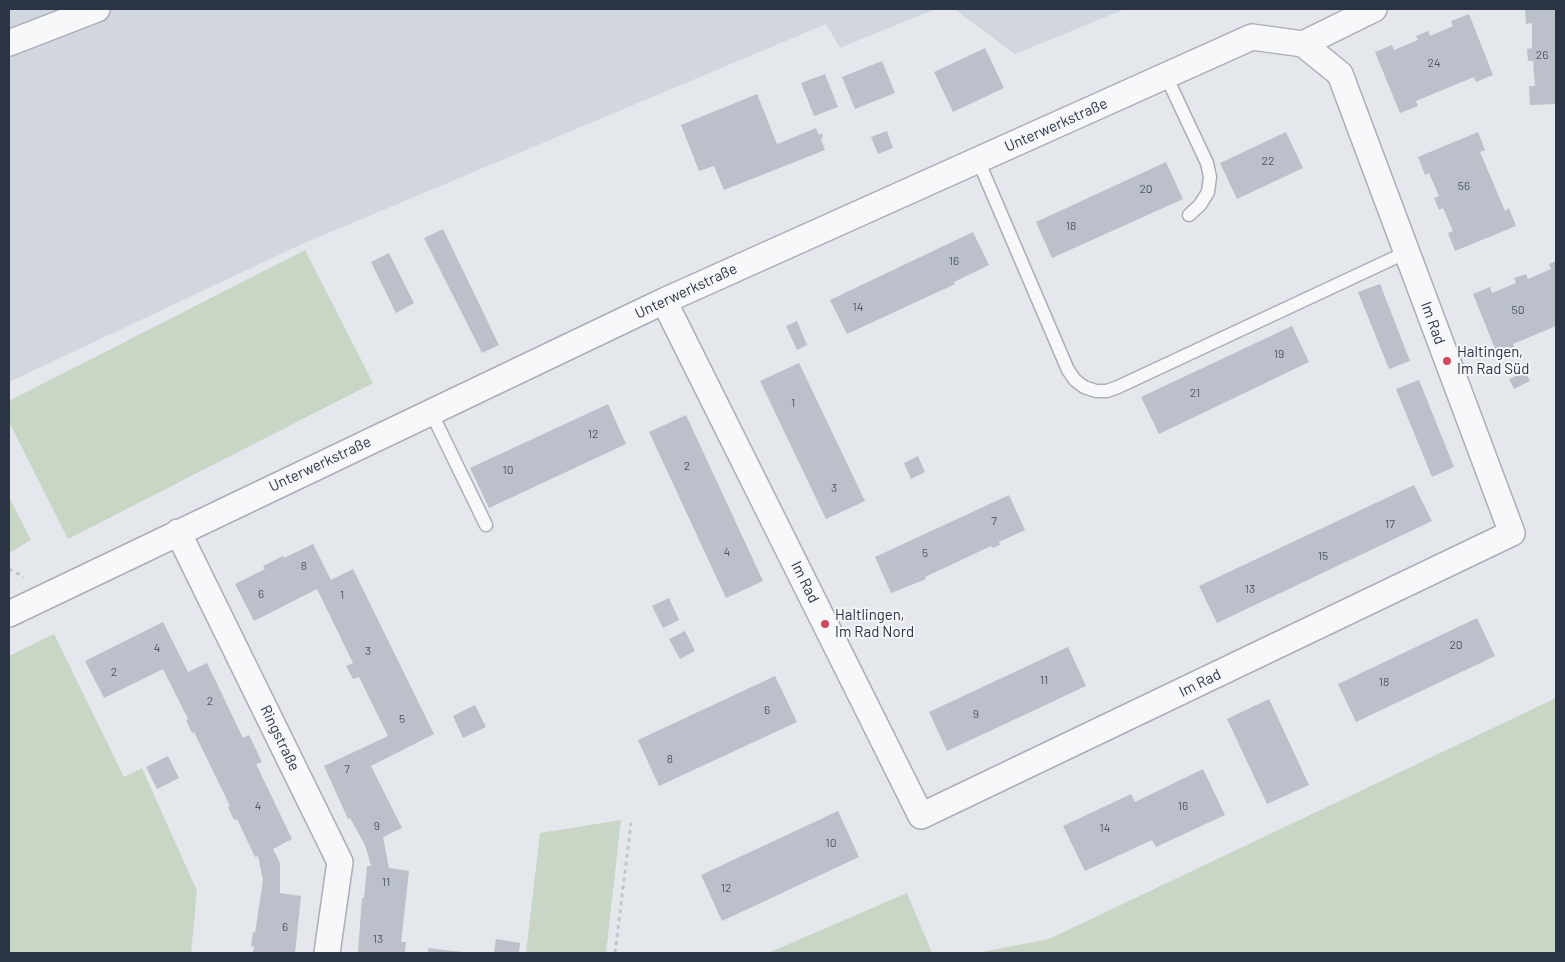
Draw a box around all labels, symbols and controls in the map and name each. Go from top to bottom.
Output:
house number: 26 [1536,48,1548,62]
house number: 24 [1427,56,1441,70]
street label: Unterwerkstraße [1002,94,1110,156]
house number: 22 [1262,154,1274,168]
house number: 56 [1458,179,1470,193]
house number: 20 [1139,182,1153,196]
house number: 18 [1066,219,1076,233]
house number: 16 [949,254,959,268]
street label: Unterwerkstraße [632,259,740,323]
street label: Im Rad [1417,299,1449,347]
house number: 14 [853,300,863,314]
house number: 50 [1512,303,1524,317]
place label: Haltingen, Im Rad Süd [1457,343,1529,378]
house number: 19 [1274,347,1284,361]
marker: Haltingen, Im Rad Süd [1441,355,1453,367]
house number: 21 [1190,386,1200,400]
house number: 1 [791,396,795,410]
house number: 12 [588,427,598,441]
street label: Unterwerkstraße [266,432,374,496]
house number: 2 [684,459,690,473]
house number: 10 [503,463,513,477]
house number: 3 [831,481,837,495]
house number: 7 [991,514,997,528]
house number: 17 [1385,517,1395,531]
house number: 4 [724,545,730,559]
house number: 5 [922,546,928,560]
house number: 15 [1318,549,1328,563]
street label: Im Rad [787,558,823,606]
house number: 8 [301,559,307,573]
house number: 13 [1245,582,1255,596]
house number: 6 [258,587,264,601]
house number: 1 [340,588,344,602]
place label: Haltlingen, Im Rad Nord [835,606,914,641]
marker: Haltlingen, Im Rad Nord [819,618,831,630]
house number: 20 [1449,638,1463,652]
house number: 4 [154,641,160,655]
house number: 3 [365,644,371,658]
house number: 2 [111,665,117,679]
street label: Im Rad [1176,665,1224,701]
house number: 11 [1040,673,1048,687]
house number: 18 [1379,675,1389,689]
house number: 2 [207,694,213,708]
street label: Ringstraße [256,702,304,774]
house number: 6 [764,703,770,717]
house number: 9 [973,707,979,721]
house number: 5 [399,712,405,726]
house number: 8 [667,752,673,766]
house number: 7 [344,762,350,776]
house number: 4 [255,799,261,813]
house number: 16 [1178,799,1188,813]
house number: 9 [374,819,380,833]
house number: 14 [1100,821,1110,835]
house number: 10 [826,836,836,850]
house number: 11 [382,875,390,889]
house number: 12 [721,881,731,895]
house number: 6 [282,920,288,934]
house number: 13 [373,932,383,946]

